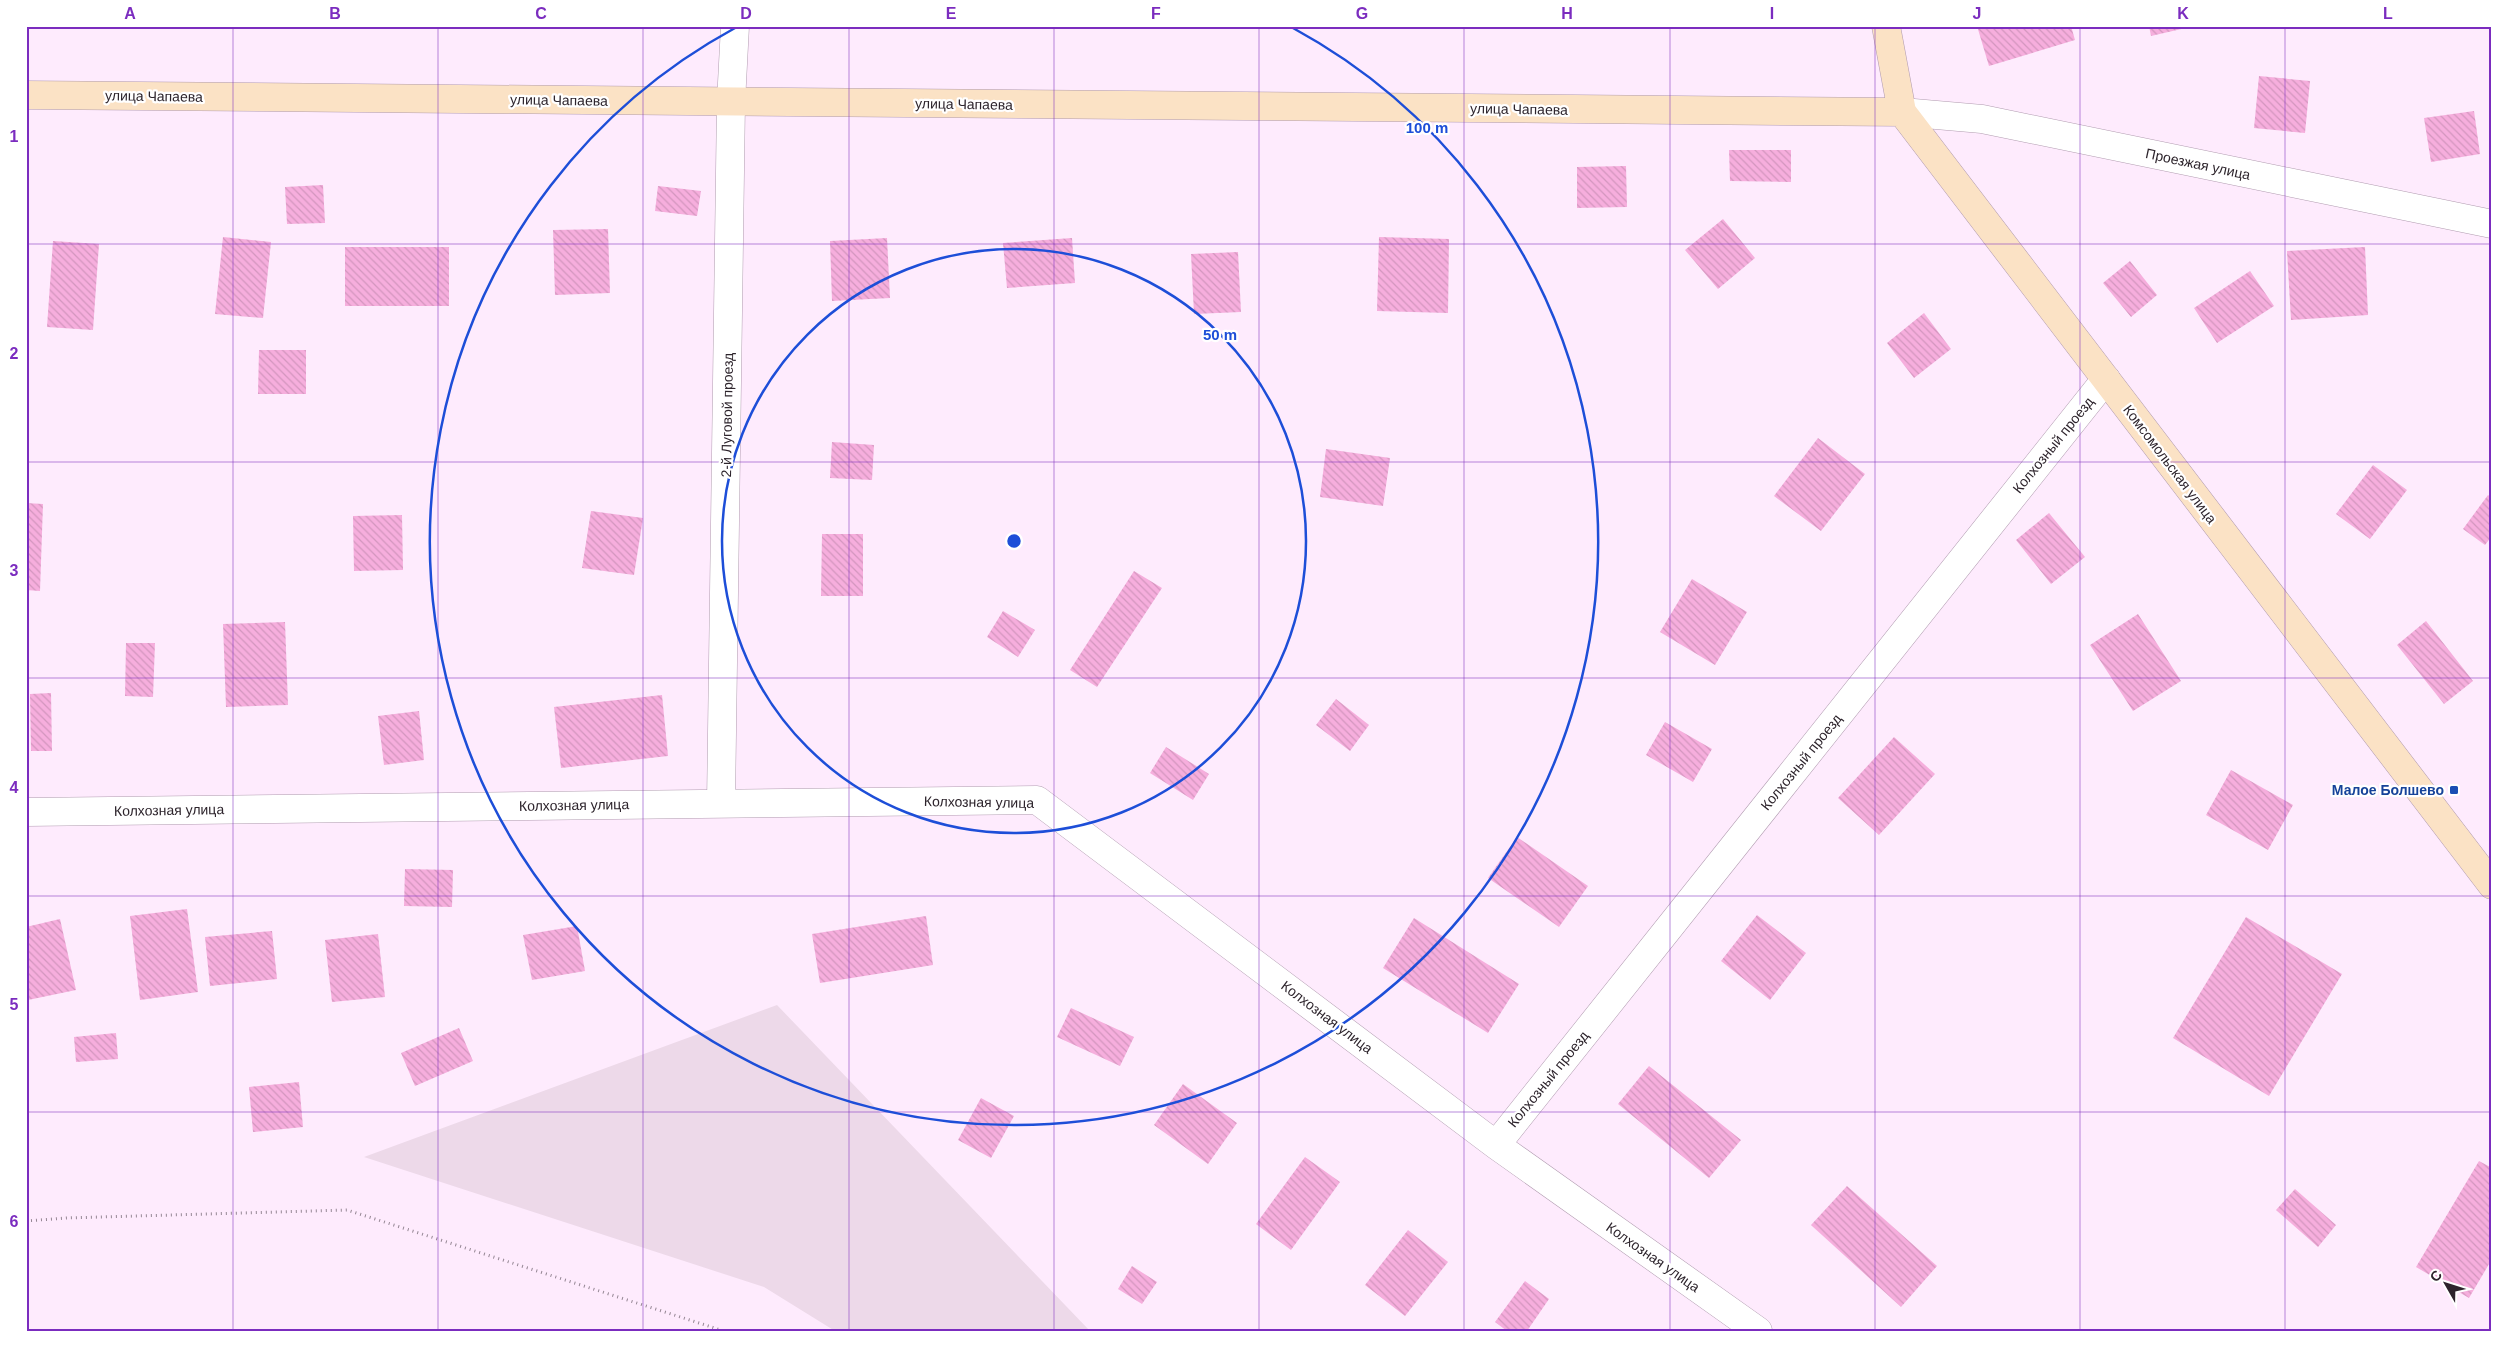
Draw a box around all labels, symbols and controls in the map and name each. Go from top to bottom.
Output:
text: A [124,5,136,22]
text: B [329,5,341,22]
text: C [535,5,547,22]
text: D [740,5,752,22]
text: E [946,5,957,22]
text: F [1151,5,1161,22]
text: G [1356,5,1368,22]
text: H [1561,5,1573,22]
text: I [1770,5,1774,22]
text: J [1973,5,1981,22]
text: K [2177,5,2189,22]
text: L [2383,5,2393,22]
street label: улица Чапаева [105,87,203,105]
street label: улица Чапаева [510,91,608,109]
street label: улица Чапаева [915,95,1013,113]
street label: улица Чапаева [1470,100,1568,118]
text: 100 m [1406,119,1448,136]
text: 1 [10,128,19,145]
street label: Проезжая улица [2144,145,2252,183]
text: 50 m [1203,326,1237,343]
text: 2 [10,345,19,362]
street label: 2-й Луговой проезд [718,352,736,478]
street label: Колхозный проезд [2009,394,2097,496]
street label: Комсомольская улица [2120,402,2220,527]
centre of rings [1005,532,1023,550]
text: 3 [10,562,19,579]
street label: Колхозный проезд [1757,711,1845,813]
text: 4 [10,779,19,796]
place label: Малое Болшево [2332,782,2444,798]
marker: Малое Болшево [2448,784,2460,796]
street label: Колхозная улица [924,793,1034,811]
street label: Колхозная улица [519,796,629,814]
street label: Колхозная улица [114,801,224,819]
street label: Колхозная улица [1278,977,1376,1057]
text: 5 [10,996,19,1013]
street label: Колхозный проезд [1504,1028,1592,1130]
text: 6 [10,1213,19,1230]
street label: Колхозная улица [1603,1219,1703,1295]
north arrow [2420,1260,2470,1310]
text: С [2426,1267,2445,1285]

